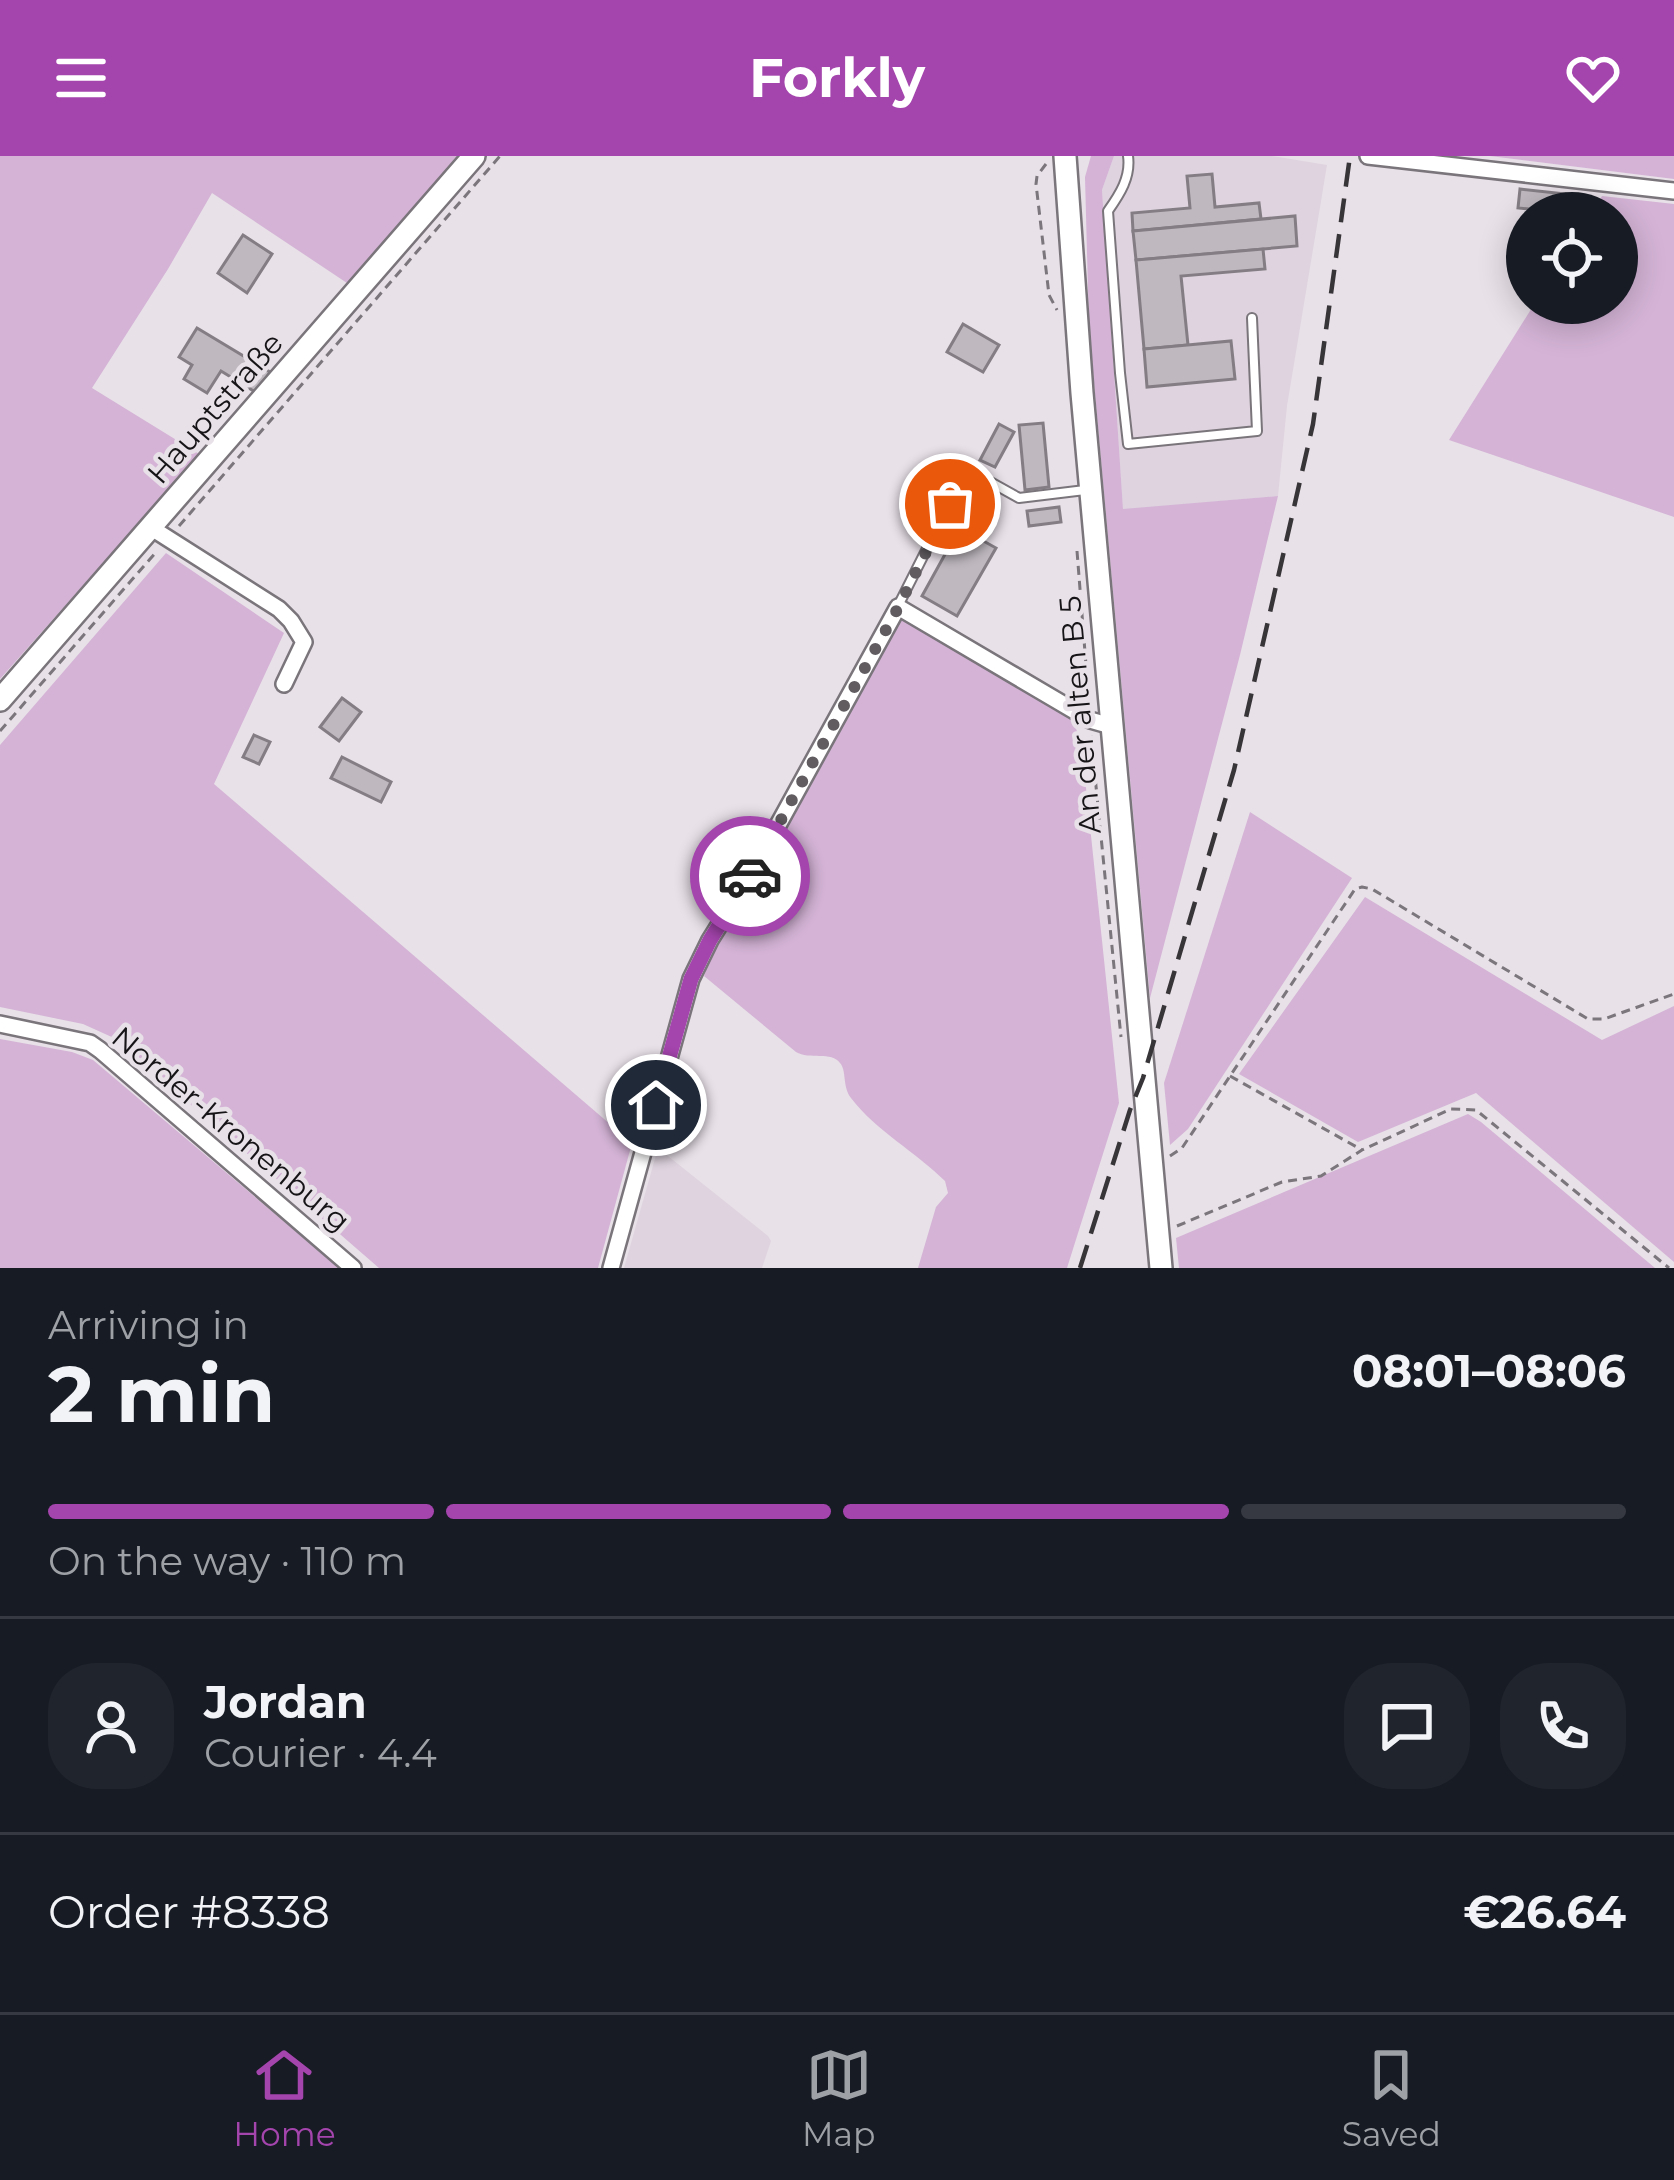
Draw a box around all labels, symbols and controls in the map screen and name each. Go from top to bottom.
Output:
icon: menu [48,45,114,111]
text: Forkly [749,45,925,111]
icon: heart [1560,45,1626,111]
map controls [1506,192,1638,324]
button: locate [1506,192,1638,324]
street label: Hauptstraße [139,325,291,491]
pin [899,453,1001,555]
icon: bag [917,471,983,537]
street label: An der alten B 5 [1051,594,1109,836]
courier [690,816,810,936]
icon: car [717,843,783,909]
street label: Norder-Kronenburg [104,1019,358,1239]
pin [605,1054,707,1156]
icon: home [623,1072,689,1138]
text: Arriving in [48,1301,249,1349]
text: 08:01–08:06 [1352,1343,1626,1398]
text: 2 min [48,1346,275,1442]
text: On the way · 110 m [48,1537,406,1585]
button: person [48,1663,174,1789]
button: chat [1344,1663,1470,1789]
button: phone [1500,1663,1626,1789]
text: Jordan [204,1674,367,1729]
text: Courier · 4.4 [204,1729,437,1777]
text: Order #8338 [48,1884,330,1939]
text: €26.64 [1463,1884,1626,1939]
tab: Home [233,2042,336,2154]
tab: Map [802,2042,875,2154]
tab: Saved [1342,2042,1441,2154]

